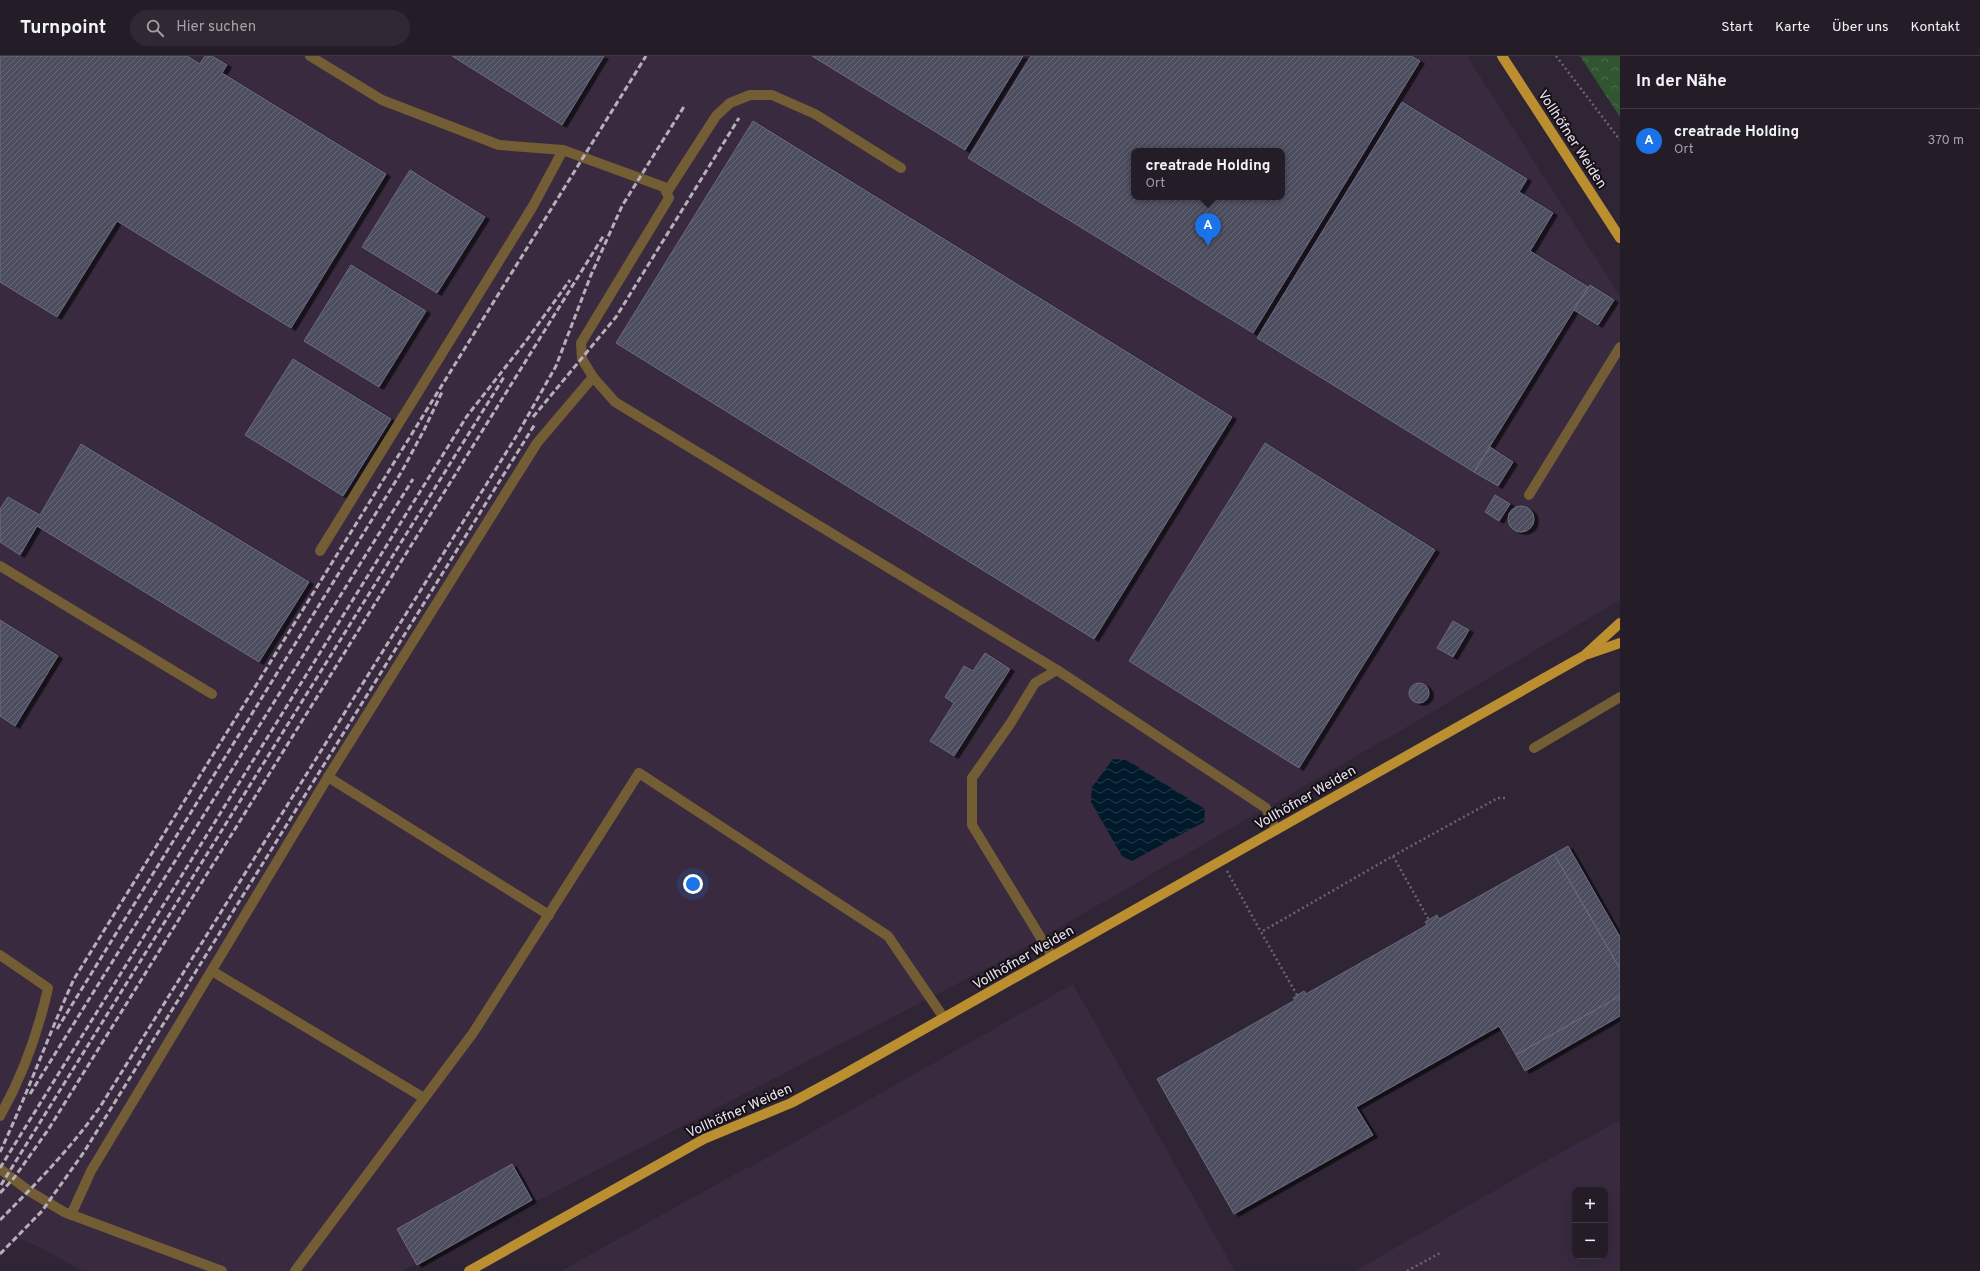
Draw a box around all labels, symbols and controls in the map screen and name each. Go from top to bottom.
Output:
search box [130,10,410,46]
text: Turnpoint [20,16,106,40]
icon: search [144,17,166,39]
text: Hier suchen [176,18,256,37]
text: Start [1721,19,1753,36]
text: Karte [1775,19,1810,36]
text: Über uns [1832,19,1889,36]
text: Kontakt [1911,19,1960,36]
text: In der Nähe [1636,71,1727,93]
street label: Vollhöfner Weiden [1534,88,1610,192]
text: creatrade Holding [1674,123,1799,142]
text: A [1644,133,1654,149]
text: 370 m [1927,133,1964,149]
text: Ort [1674,142,1694,158]
popup [1131,148,1285,200]
text: creatrade Holding [1145,157,1271,176]
text: Ort [1145,176,1165,192]
pin: A [1195,213,1221,246]
street label: Vollhöfner Weiden [1252,763,1359,834]
your location [683,874,703,894]
street label: Vollhöfner Weiden [970,923,1077,994]
street label: Vollhöfner Weiden [684,1080,795,1142]
map controls [1572,1187,1608,1259]
button: + [1572,1187,1608,1223]
button: − [1572,1223,1608,1259]

